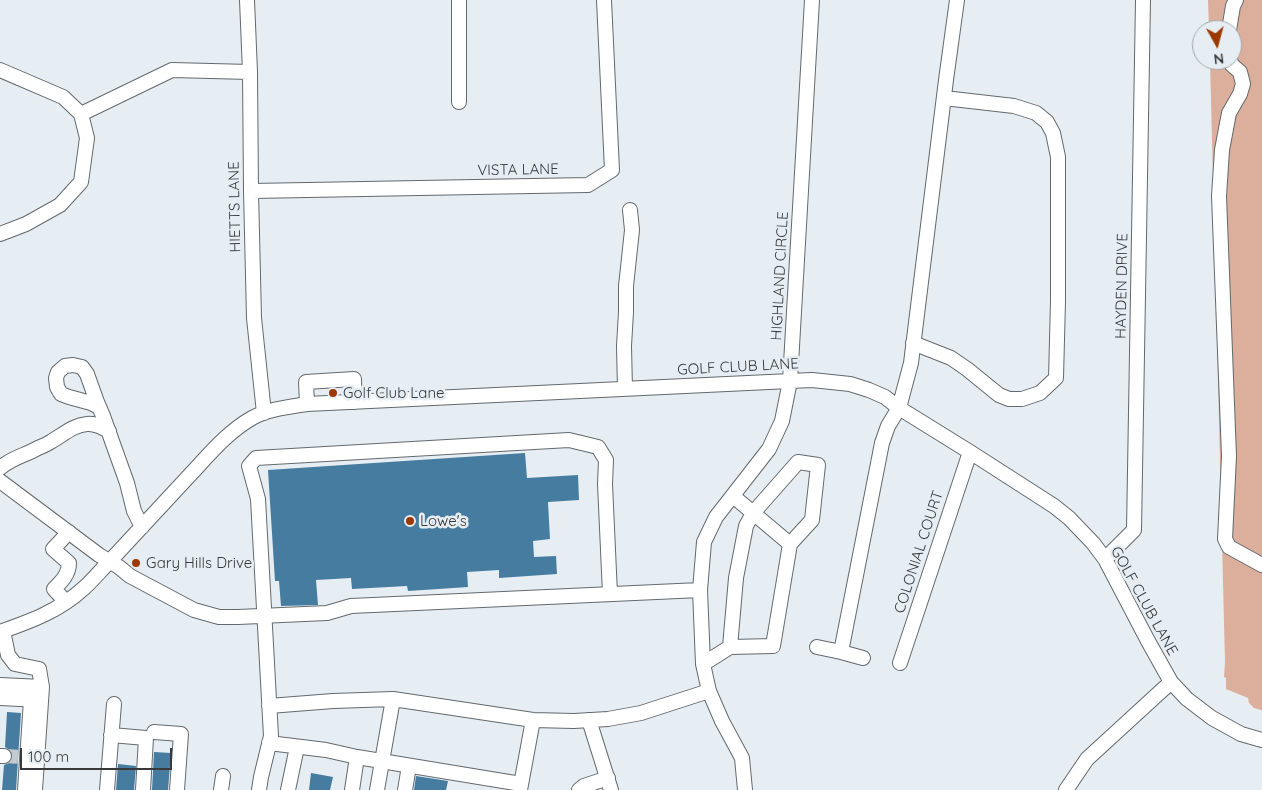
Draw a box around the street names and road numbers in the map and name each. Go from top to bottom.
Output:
street label: VISTA LANE [477,160,559,180]
street label: HIETTS LANE [225,161,245,253]
street label: HIGHLAND CIRCLE [768,211,792,341]
street label: HAYDEN DRIVE [1112,233,1132,339]
street label: GOLF CLUB LANE [677,355,799,379]
street label: COLONIAL COURT [891,488,947,616]
street label: GOLF CLUB LANE [1107,543,1181,659]

